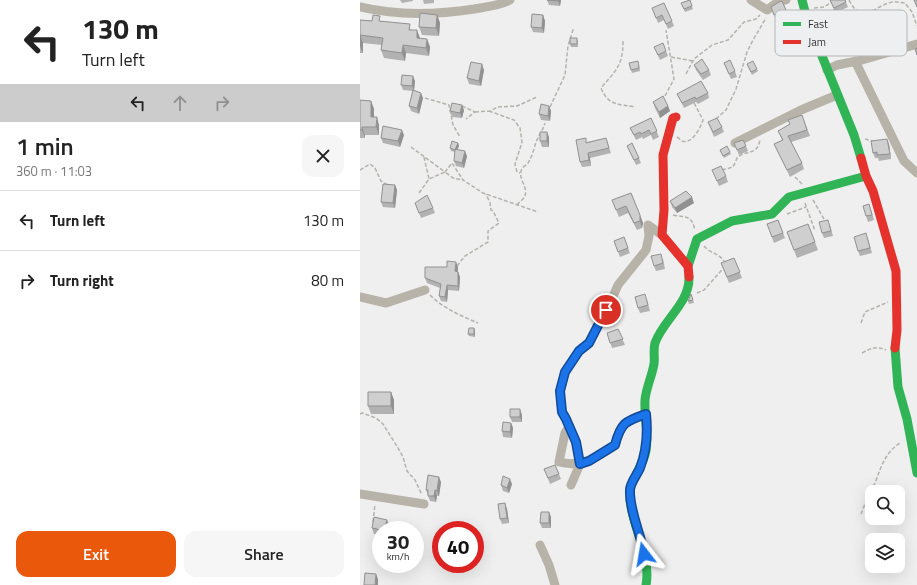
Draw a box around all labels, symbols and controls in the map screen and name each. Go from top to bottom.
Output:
text: 130 m [82,7,159,50]
legend [775,10,907,56]
icon: left [16,16,68,68]
text: Fast [808,16,828,32]
text: Jam [808,34,826,50]
text: Turn left [82,46,145,73]
icon: left [127,92,149,114]
icon: ahead [169,92,191,114]
icon: right [211,92,233,114]
text: 1 min [16,128,74,164]
button: close [302,135,344,177]
text: 360 m · 11:03 [16,161,92,181]
text: Turn left [50,209,105,232]
text: 130 m [303,209,344,232]
icon: left [16,210,38,232]
text: Turn right [50,269,114,292]
text: 80 m [311,269,344,292]
icon: right [16,270,38,292]
pin [589,293,623,327]
icon: arrive [595,299,617,321]
map controls [865,485,905,573]
button: search [865,485,905,525]
speed limit sign: 40 [432,521,484,573]
text: 30 [387,526,409,557]
button: Exit [16,531,176,577]
button: Share [184,531,344,577]
position arrow [623,533,665,575]
button: layers [865,533,905,573]
text: km/h [387,549,409,564]

